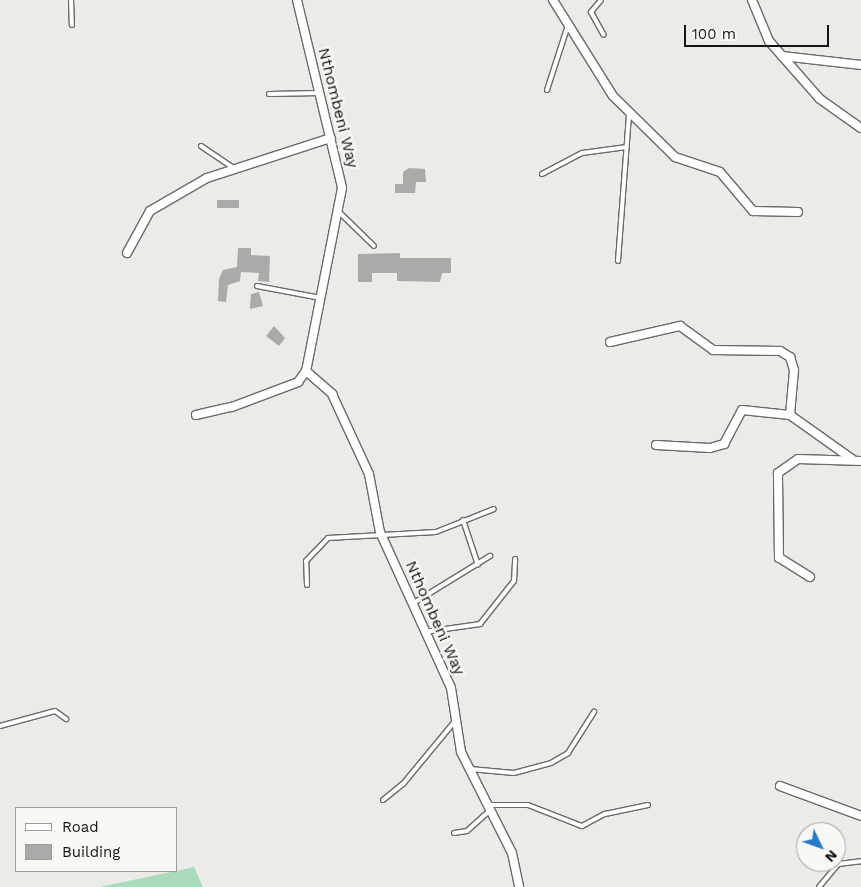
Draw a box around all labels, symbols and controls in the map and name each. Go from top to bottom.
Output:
scale bar [686,15,831,47]
text: 100 m [692,25,736,43]
street label: Nthombeni Way [314,46,362,170]
street label: Nthombeni Way [401,558,469,678]
legend [15,807,178,872]
text: Road [62,818,99,836]
north arrow [796,822,846,872]
text: Building [62,843,120,861]
text: N [822,847,841,866]

